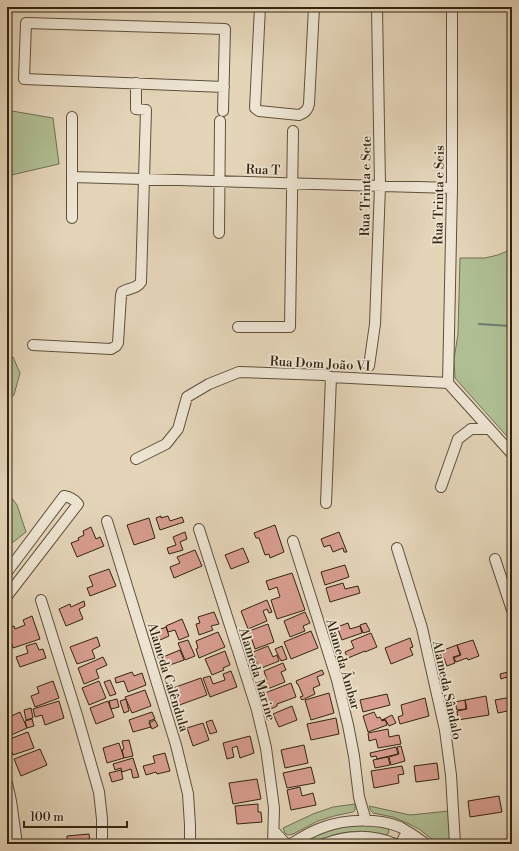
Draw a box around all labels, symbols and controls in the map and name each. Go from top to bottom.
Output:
street label: Rua Trinta e Sete [357,135,375,236]
street label: Rua Trinta e Seis [430,145,448,245]
street label: Rua T [245,161,281,179]
street label: Rua Dom João VI [269,353,371,375]
street label: Alameda Âmbar [322,616,365,712]
street label: Alameda Calêndula [144,620,192,734]
street label: Alameda Marine [235,625,279,723]
street label: Alameda Sândalo [429,638,465,741]
scale bar [24,803,127,829]
text: 100 m [30,810,64,825]

